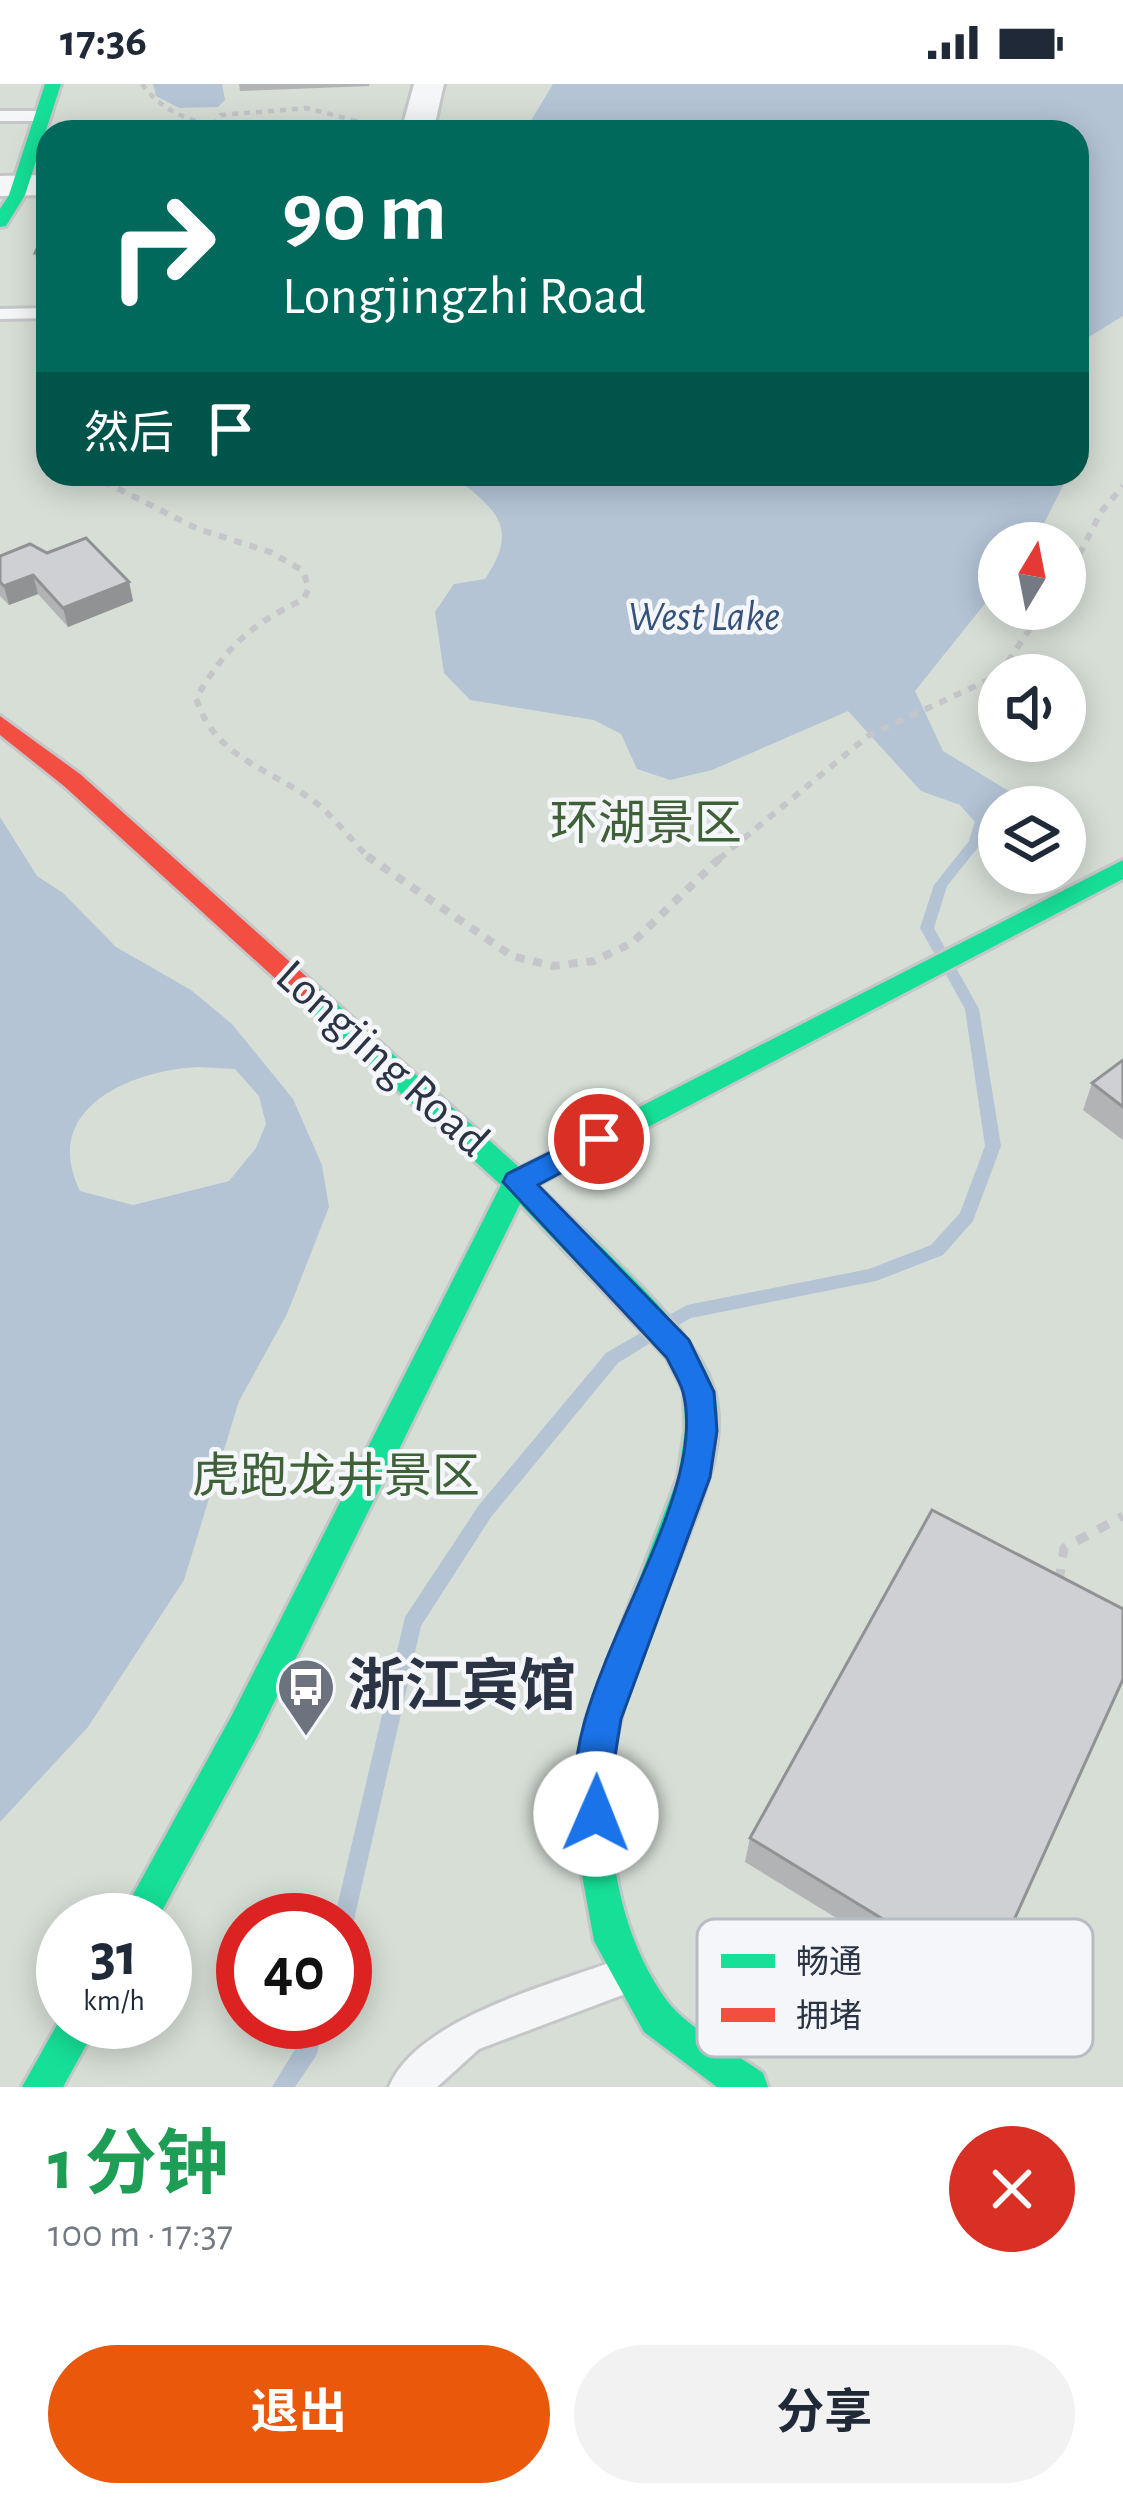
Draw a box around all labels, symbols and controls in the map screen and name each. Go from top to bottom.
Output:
text: 17:36 [60,19,147,64]
icon: right [84,168,240,324]
text: 90 m [282,172,447,256]
text: Longjingzhi Road [282,270,646,324]
icon: arrive [198,396,264,462]
text: 然后 [84,412,174,457]
north arrow [978,522,1086,630]
map controls [978,522,1086,894]
water label: West Lake [628,596,780,638]
button: sound [978,654,1086,762]
button: layers [978,786,1086,894]
park label: 环湖景区 [550,799,742,849]
street label: Longjing Road [267,952,497,1166]
pin [548,1088,650,1190]
icon: arrive [566,1106,632,1172]
park label: 虎跑龙井景区 [192,1451,480,1502]
bus stop icon: 浙江宾馆 [275,1656,337,1738]
place label: 浙江宾馆 [348,1656,576,1716]
position arrow [533,1751,659,1877]
speed limit sign: 40 [216,1893,372,2049]
legend [697,1919,1093,2057]
text: 31 [90,1926,138,1986]
text: 畅通 [796,1945,862,1980]
text: km/h [83,1986,145,2016]
text: 拥堵 [796,1999,862,2034]
button: close [949,2126,1075,2252]
text: 1 分钟 [48,2130,229,2202]
text: 100 m · 17:37 [48,2215,233,2254]
button: 退出 [48,2345,550,2483]
button: 分享 [574,2345,1075,2483]

